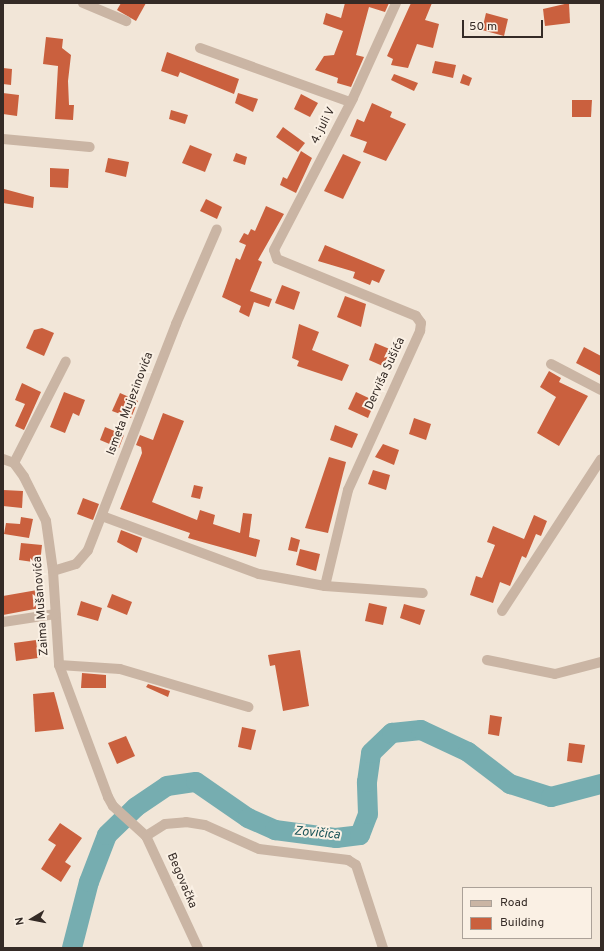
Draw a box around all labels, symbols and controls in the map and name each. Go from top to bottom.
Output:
scale bar [464,12,545,38]
text: 50 m [469,19,497,35]
street label: 4. juli V [309,105,339,147]
street label: Derviša Sušića [363,336,409,412]
street label: Ismeta Mujezinovića [105,350,157,458]
street label: Zaima Mušanovića [31,556,53,656]
water label: Zovičica [293,824,341,844]
street label: Begovačka [163,851,199,911]
legend [462,887,592,939]
text: Road [500,895,528,911]
north arrow [12,899,52,939]
text: Building [500,915,544,931]
text: N [13,916,28,926]

